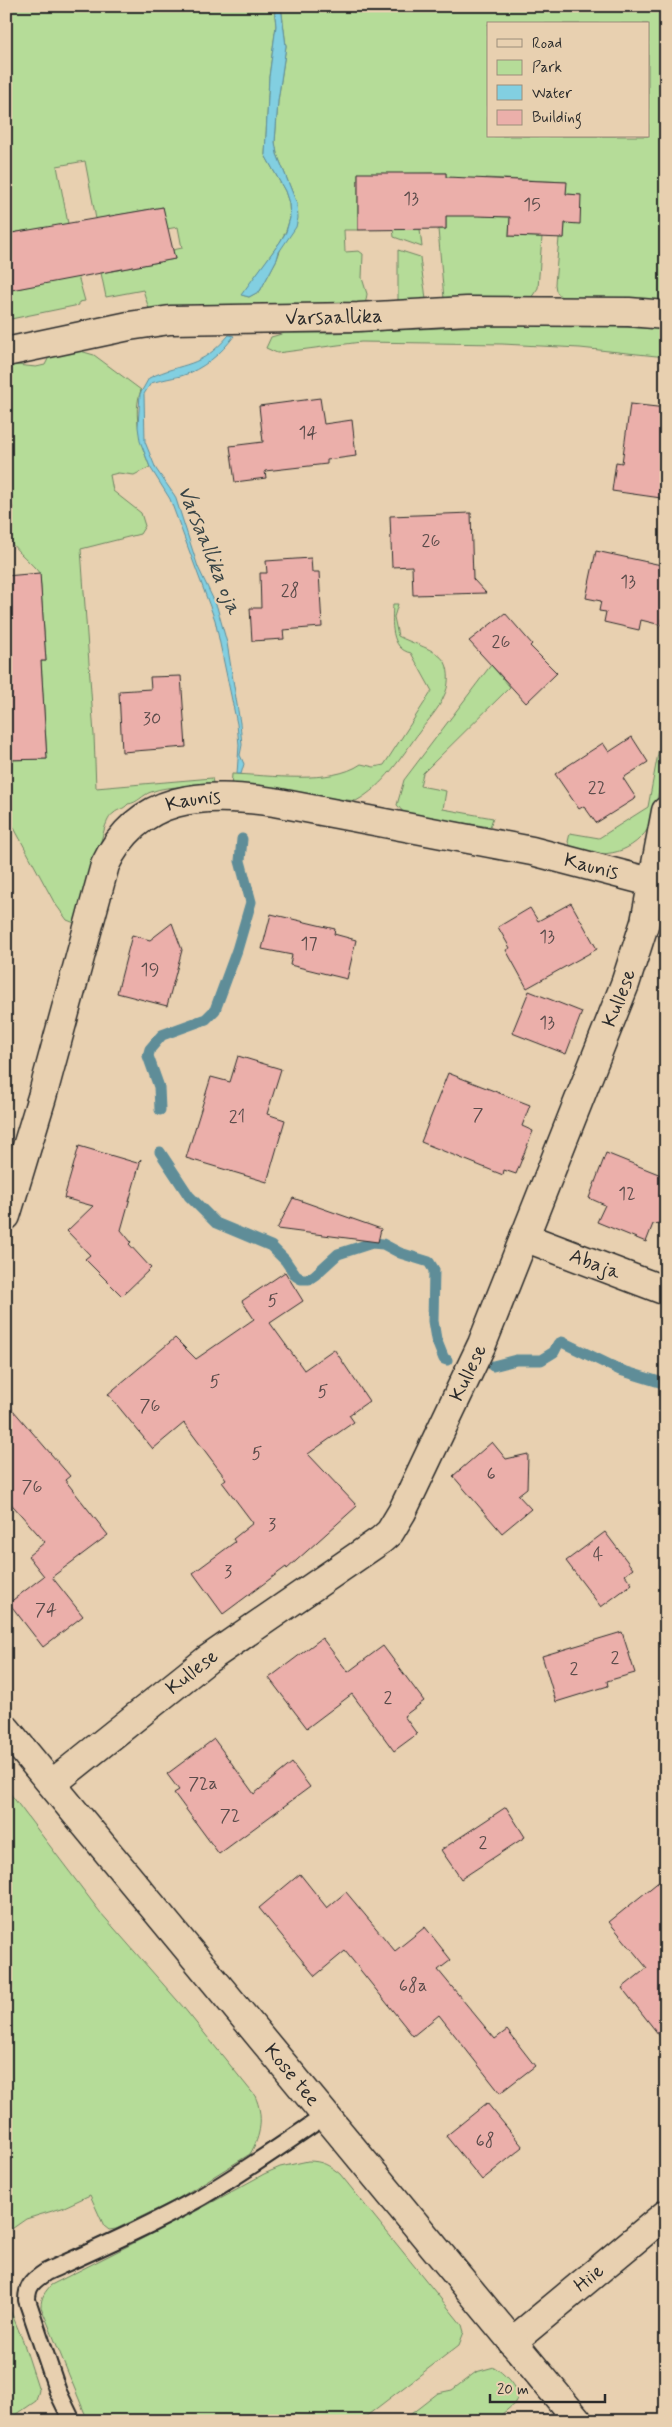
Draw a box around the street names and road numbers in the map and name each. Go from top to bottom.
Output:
street label: Varsaallika [285,302,383,332]
street label: Kaunis [162,784,221,819]
street label: Kaunis [561,846,622,887]
street label: Kullese [596,966,642,1031]
street label: Abaja [566,1242,625,1286]
street label: Kullese [443,1340,493,1406]
street label: Kullese [160,1643,223,1701]
street label: Kose tee [258,2038,326,2112]
street label: Hiie [568,2258,610,2299]

